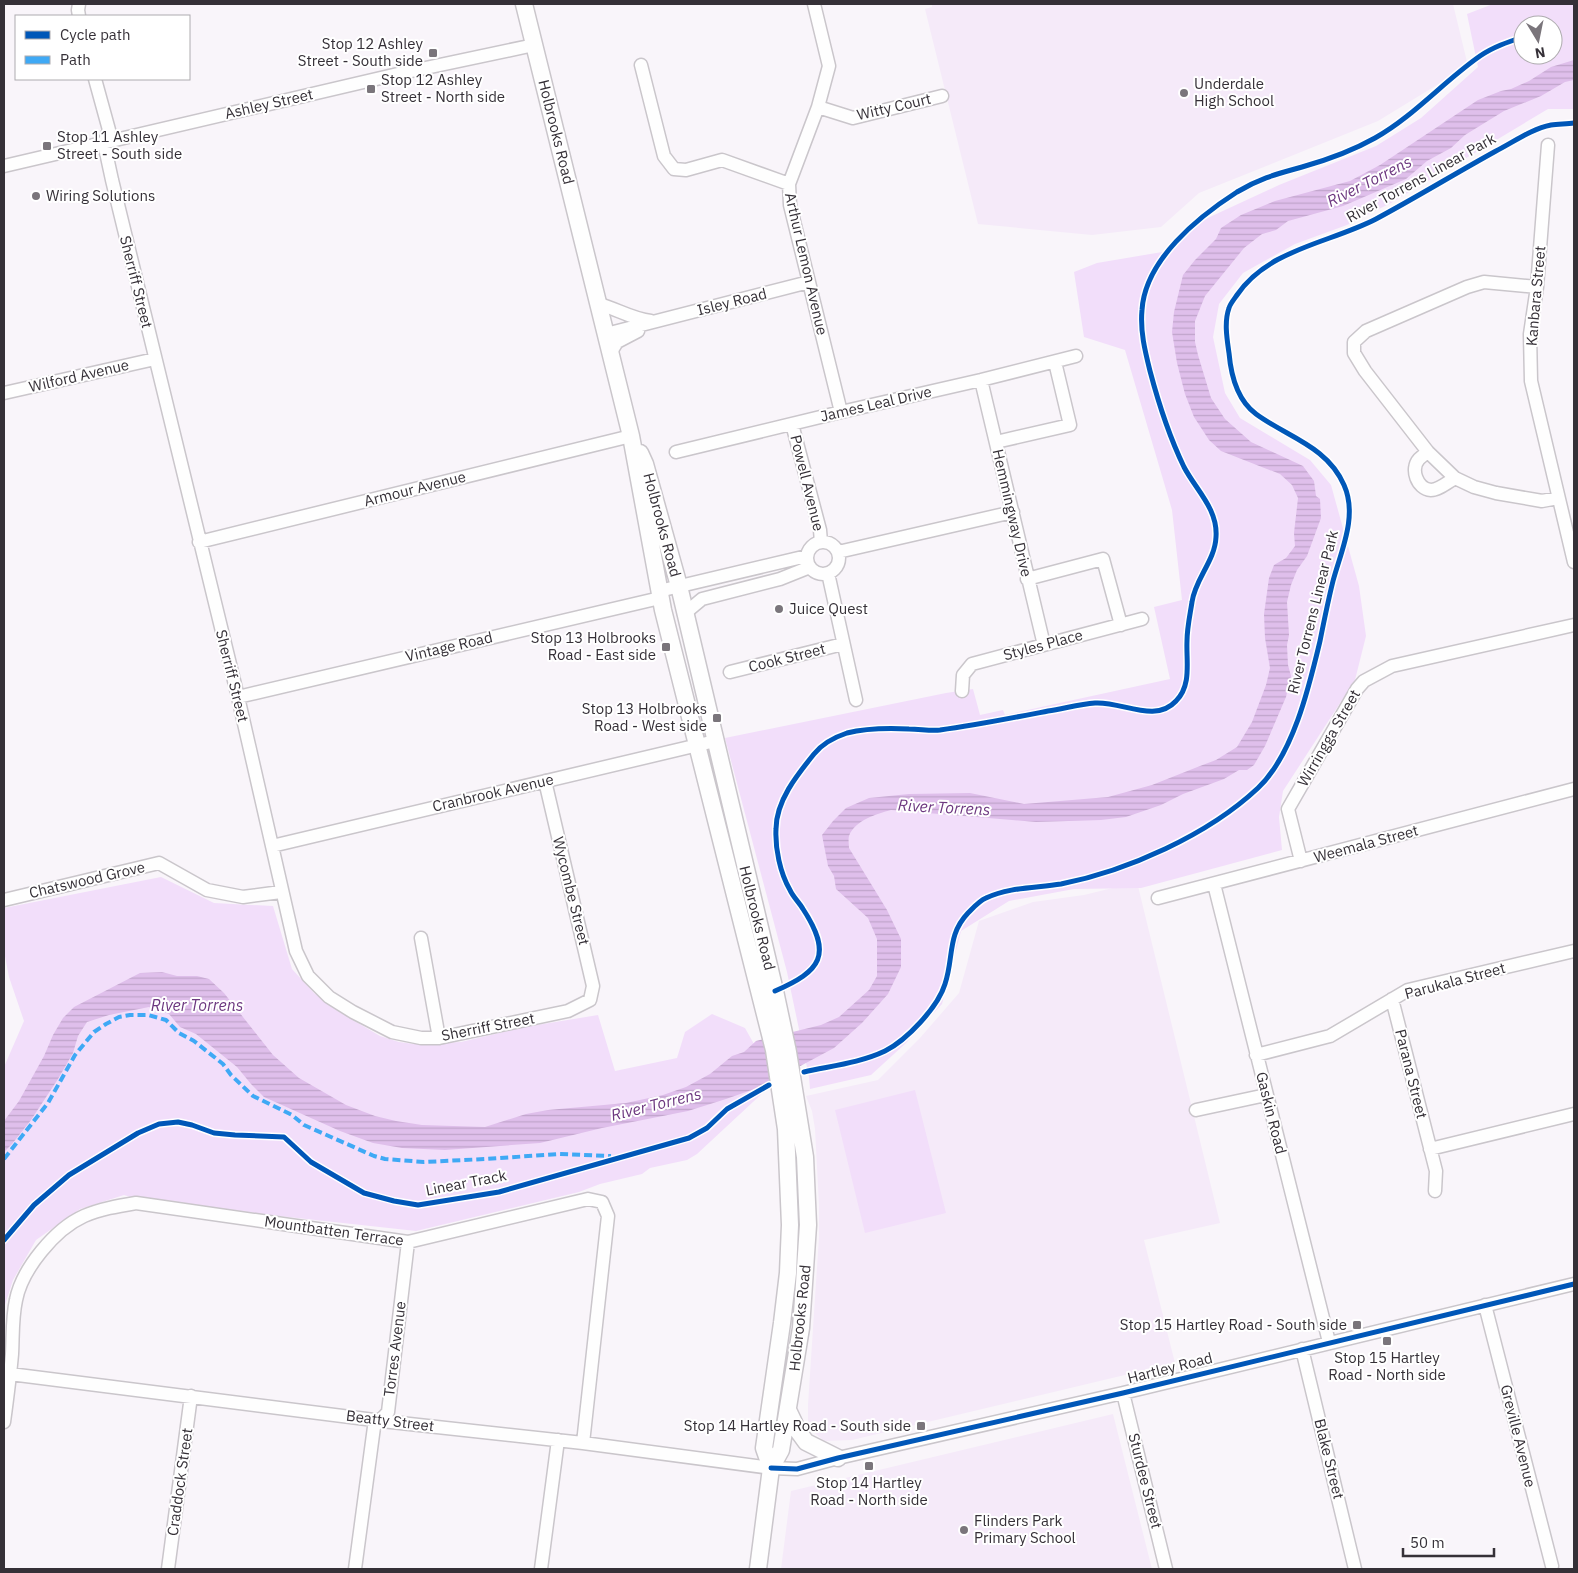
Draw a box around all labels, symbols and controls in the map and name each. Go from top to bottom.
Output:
legend [15,15,190,80]
north arrow [1513,15,1563,65]
text: Cycle path [60,25,131,44]
place label: Stop 12 Ashley Street - South side [298,34,423,70]
text: N [1534,43,1547,63]
marker: Stop 12 Ashley Street - South side [427,47,439,59]
text: Path [60,50,91,69]
place label: Stop 12 Ashley Street - North side [381,70,505,106]
place label: Underdale High School [1194,74,1274,110]
street label: Holbrooks Road [534,78,579,186]
marker: Stop 12 Ashley Street - North side [365,83,377,95]
street label: Ashley Street [223,84,315,123]
marker: Underdale High School [1178,87,1190,99]
street label: Witty Court [855,89,933,124]
place label: Stop 11 Ashley Street - South side [57,127,182,163]
street label: River Torrens Linear Park [1343,129,1499,227]
marker: Stop 11 Ashley Street - South side [41,140,53,152]
water label: River Torrens [1323,151,1415,211]
place label: Wiring Solutions [46,186,155,205]
marker: Wiring Solutions [30,190,42,202]
street label: Arthur Lemon Avenue [781,191,832,337]
street label: Sherriff Street [116,234,157,330]
street label: Kanbara Street [1522,245,1549,347]
street label: Isley Road [695,284,769,319]
street label: Wilford Avenue [27,355,131,396]
street label: James Leal Drive [818,381,934,426]
street label: Powell Avenue [786,433,829,533]
street label: Hemmingway Drive [989,447,1036,579]
street label: Armour Avenue [362,467,468,510]
street label: Holbrooks Road [639,471,686,579]
street label: River Torrens Linear Park [1283,528,1342,696]
place label: Juice Quest [789,599,868,618]
marker: Juice Quest [773,603,785,615]
street label: Styles Place [1001,625,1085,664]
street label: Vintage Road [403,627,494,666]
street label: Sherriff Street [212,628,253,724]
place label: Stop 13 Holbrooks Road - East side [531,628,656,664]
street label: Cook Street [746,639,827,676]
marker: Stop 13 Holbrooks Road - East side [660,641,672,653]
street label: Wirringga Street [1293,686,1364,790]
place label: Stop 13 Holbrooks Road - West side [582,699,707,735]
marker: Stop 13 Holbrooks Road - West side [711,712,723,724]
street label: Cranbrook Avenue [430,769,555,816]
water label: River Torrens [897,795,991,819]
street label: Weemala Street [1311,820,1420,867]
street label: Wycombe Street [549,835,594,947]
street label: Chatswood Grove [27,857,147,902]
street label: Holbrooks Road [735,864,780,972]
street label: Parukala Street [1402,958,1507,1003]
water label: River Torrens [151,995,243,1015]
street label: Sherriff Street [440,1008,536,1045]
street label: Parana Street [1391,1027,1432,1121]
street label: Gaskin Road [1252,1070,1291,1156]
water label: River Torrens [609,1083,703,1125]
street label: Linear Track [424,1165,508,1200]
street label: Mountbatten Terrace [263,1211,405,1250]
street label: Holbrooks Road [784,1264,815,1372]
street label: Torres Avenue [379,1300,410,1398]
place label: Stop 15 Hartley Road - South side [1120,1315,1347,1334]
marker: Stop 15 Hartley Road - South side [1351,1319,1363,1331]
marker: Stop 15 Hartley Road - North side [1381,1335,1393,1347]
street label: Hartley Road [1125,1348,1214,1387]
place label: Stop 15 Hartley Road - North side [1328,1348,1446,1384]
street label: Greville Avenue [1497,1383,1540,1489]
street label: Beatty Street [345,1406,435,1435]
place label: Stop 14 Hartley Road - South side [684,1416,911,1435]
street label: Blake Street [1310,1417,1349,1501]
marker: Stop 14 Hartley Road - South side [915,1420,927,1432]
street label: Craddock Street [163,1427,196,1537]
street label: Sturdee Street [1124,1431,1167,1531]
marker: Stop 14 Hartley Road - North side [863,1460,875,1472]
place label: Stop 14 Hartley Road - North side [810,1473,928,1509]
place label: Flinders Park Primary School [974,1511,1076,1547]
marker: Flinders Park Primary School [958,1524,970,1536]
scale bar [1403,1526,1494,1558]
text: 50 m [1410,1533,1445,1552]

